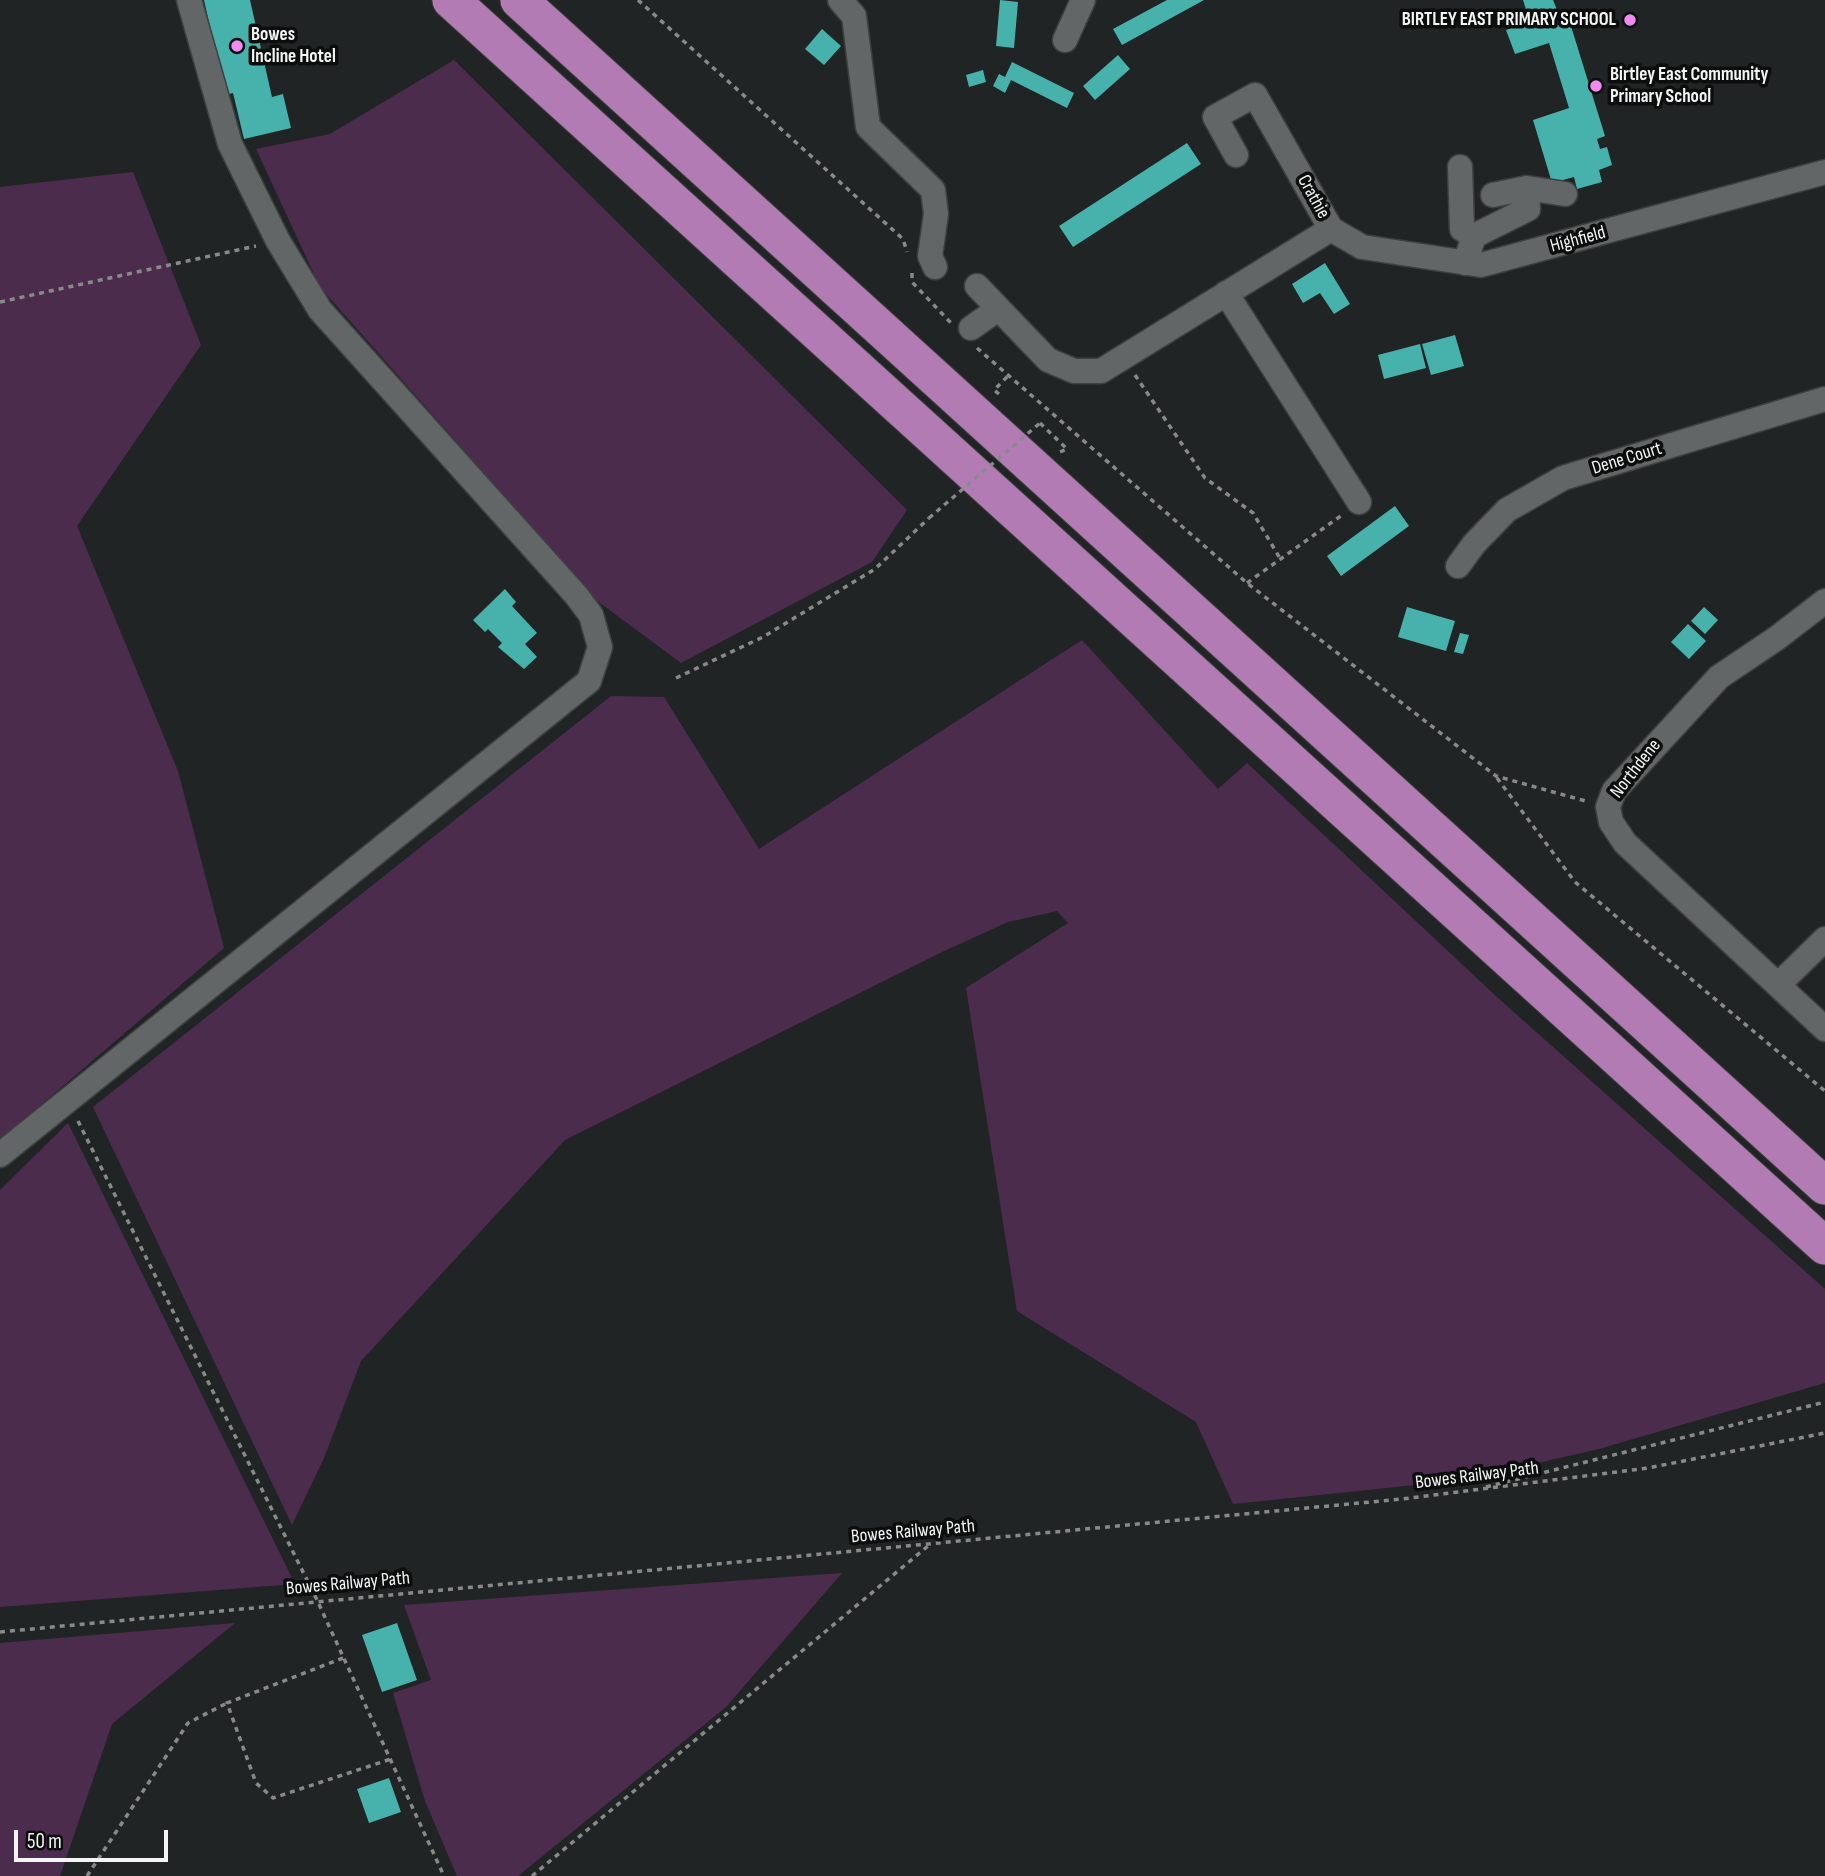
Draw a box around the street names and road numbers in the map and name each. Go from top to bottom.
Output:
street label: Crathie [1292,171,1334,223]
street label: Highfield [1548,222,1608,258]
street label: Dene Court [1589,438,1665,480]
street label: Northdene [1606,735,1666,803]
street label: Bowes Railway Path [1414,1457,1540,1495]
street label: Bowes Railway Path [850,1515,976,1549]
street label: Bowes Railway Path [285,1567,411,1601]

